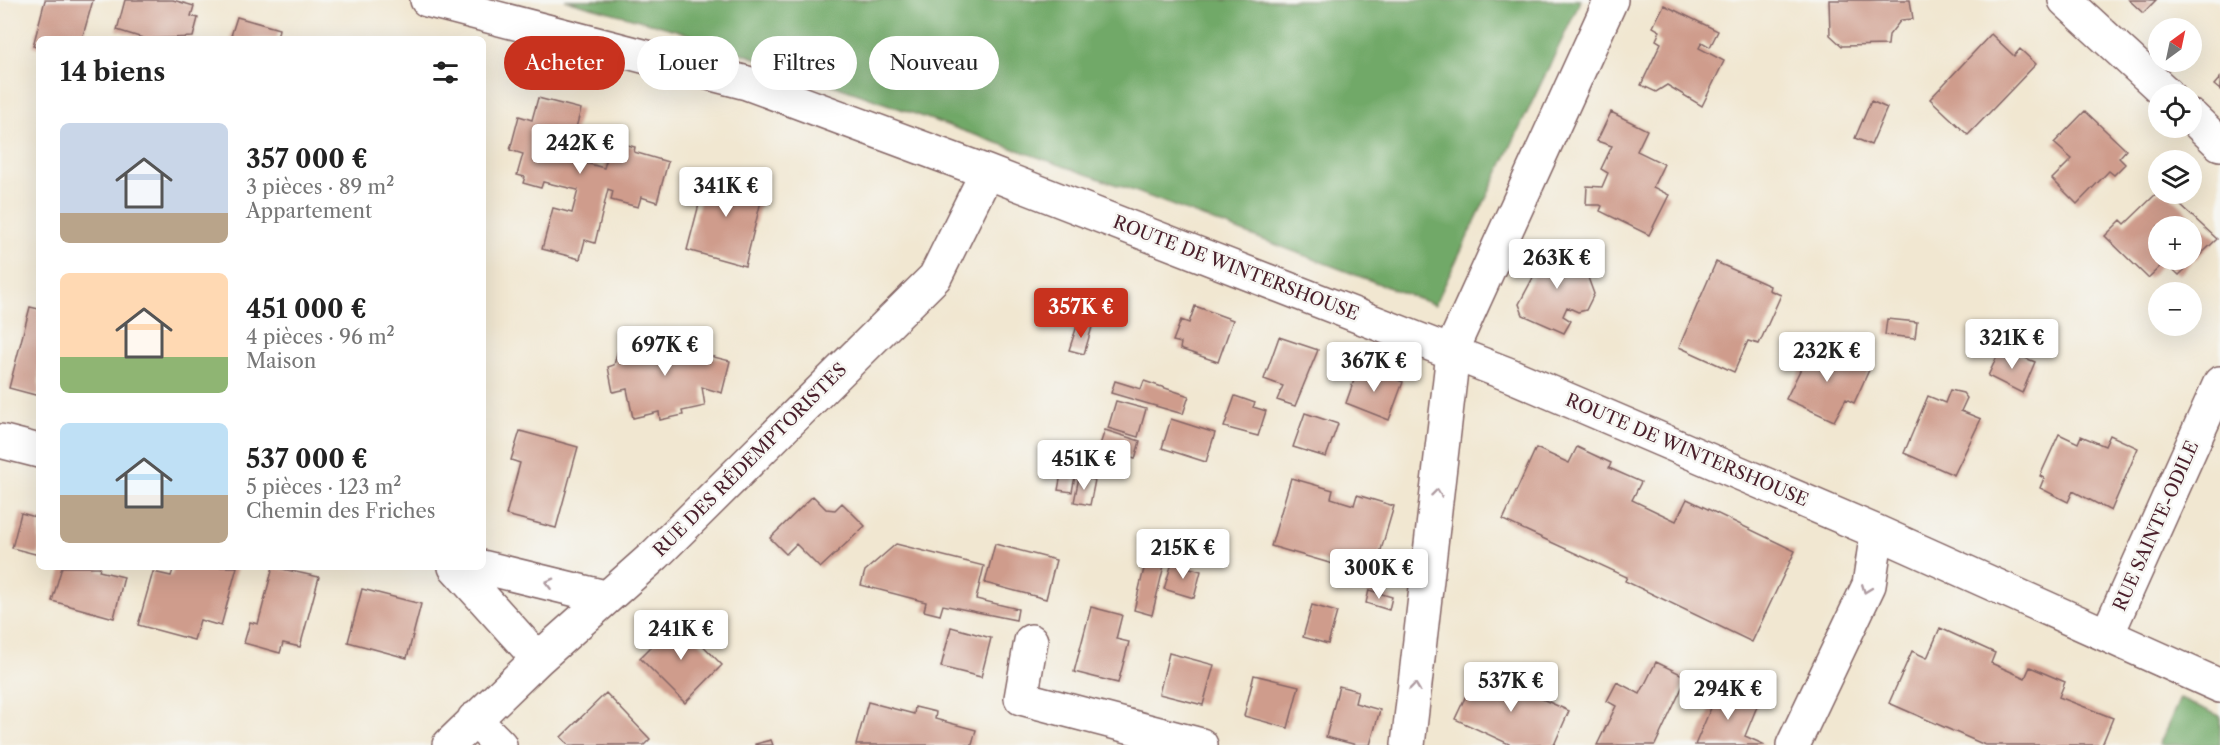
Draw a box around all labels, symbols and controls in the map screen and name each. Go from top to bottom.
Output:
north arrow [2148,18,2202,72]
map controls [2148,18,2202,336]
chip: Acheter [504,36,625,90]
chip: Louer [637,36,739,90]
chip: Filtres [751,36,857,90]
chip: Nouveau [869,36,999,90]
text: 14 biens [60,56,165,88]
icon: filters [429,56,462,89]
button: locate [2148,84,2202,138]
pin: 242K € [531,124,629,175]
text: 242K € [546,131,614,155]
text: 357 000 € [246,143,368,175]
icon: home [108,147,180,219]
button: layers [2148,150,2202,204]
pin: 341K € [677,167,775,218]
text: 341K € [693,174,759,198]
text: 3 pièces · 89 m² [246,175,394,199]
text: Appartement [246,199,372,223]
street label: ROUTE DE WINTERSHOUSE [1110,211,1362,325]
button: + [2148,216,2202,270]
pin: 263K € [1508,239,1606,290]
text: 263K € [1523,246,1591,270]
button: − [2148,282,2202,336]
pin: 357K € [1032,288,1130,339]
text: 451 000 € [246,293,367,325]
text: 357K € [1048,295,1114,319]
icon: home [108,297,180,369]
pin: 321K € [1963,319,2061,370]
text: 4 pièces · 96 m² [246,325,395,349]
pin: 697K € [616,326,714,377]
text: 321K € [1979,326,2045,350]
pin: 232K € [1778,332,1876,383]
text: 697K € [631,333,699,357]
text: 232K € [1793,339,1861,363]
pin: 367K € [1325,342,1423,393]
text: Maison [246,349,316,373]
text: 367K € [1341,349,1407,373]
street label: RUE DES RÉDEMPTORISTES [648,358,851,561]
street label: ROUTE DE WINTERSHOUSE [1562,389,1812,511]
street label: RUE SAINTE-ODILE [2109,438,2203,614]
pin: 451K € [1035,440,1133,491]
text: 537 000 € [246,443,368,475]
icon: home [108,447,180,519]
text: 451K € [1051,447,1117,471]
text: 5 pièces · 123 m² [246,475,402,499]
one-way arrow [1430,489,1443,498]
text: Chemin des Friches [246,499,436,523]
pin: 215K € [1134,529,1232,580]
text: 215K € [1150,536,1216,560]
pin: 300K € [1330,549,1428,600]
text: 300K € [1344,556,1414,580]
one-way arrow [544,578,554,591]
one-way arrow [1861,582,1873,593]
pin: 241K € [632,610,730,661]
text: 241K € [648,617,714,641]
pin: 537K € [1462,662,1560,713]
text: 537K € [1478,669,1544,693]
pin: 294K € [1679,670,1777,721]
text: 294K € [1694,677,1762,701]
one-way arrow [1408,682,1420,691]

